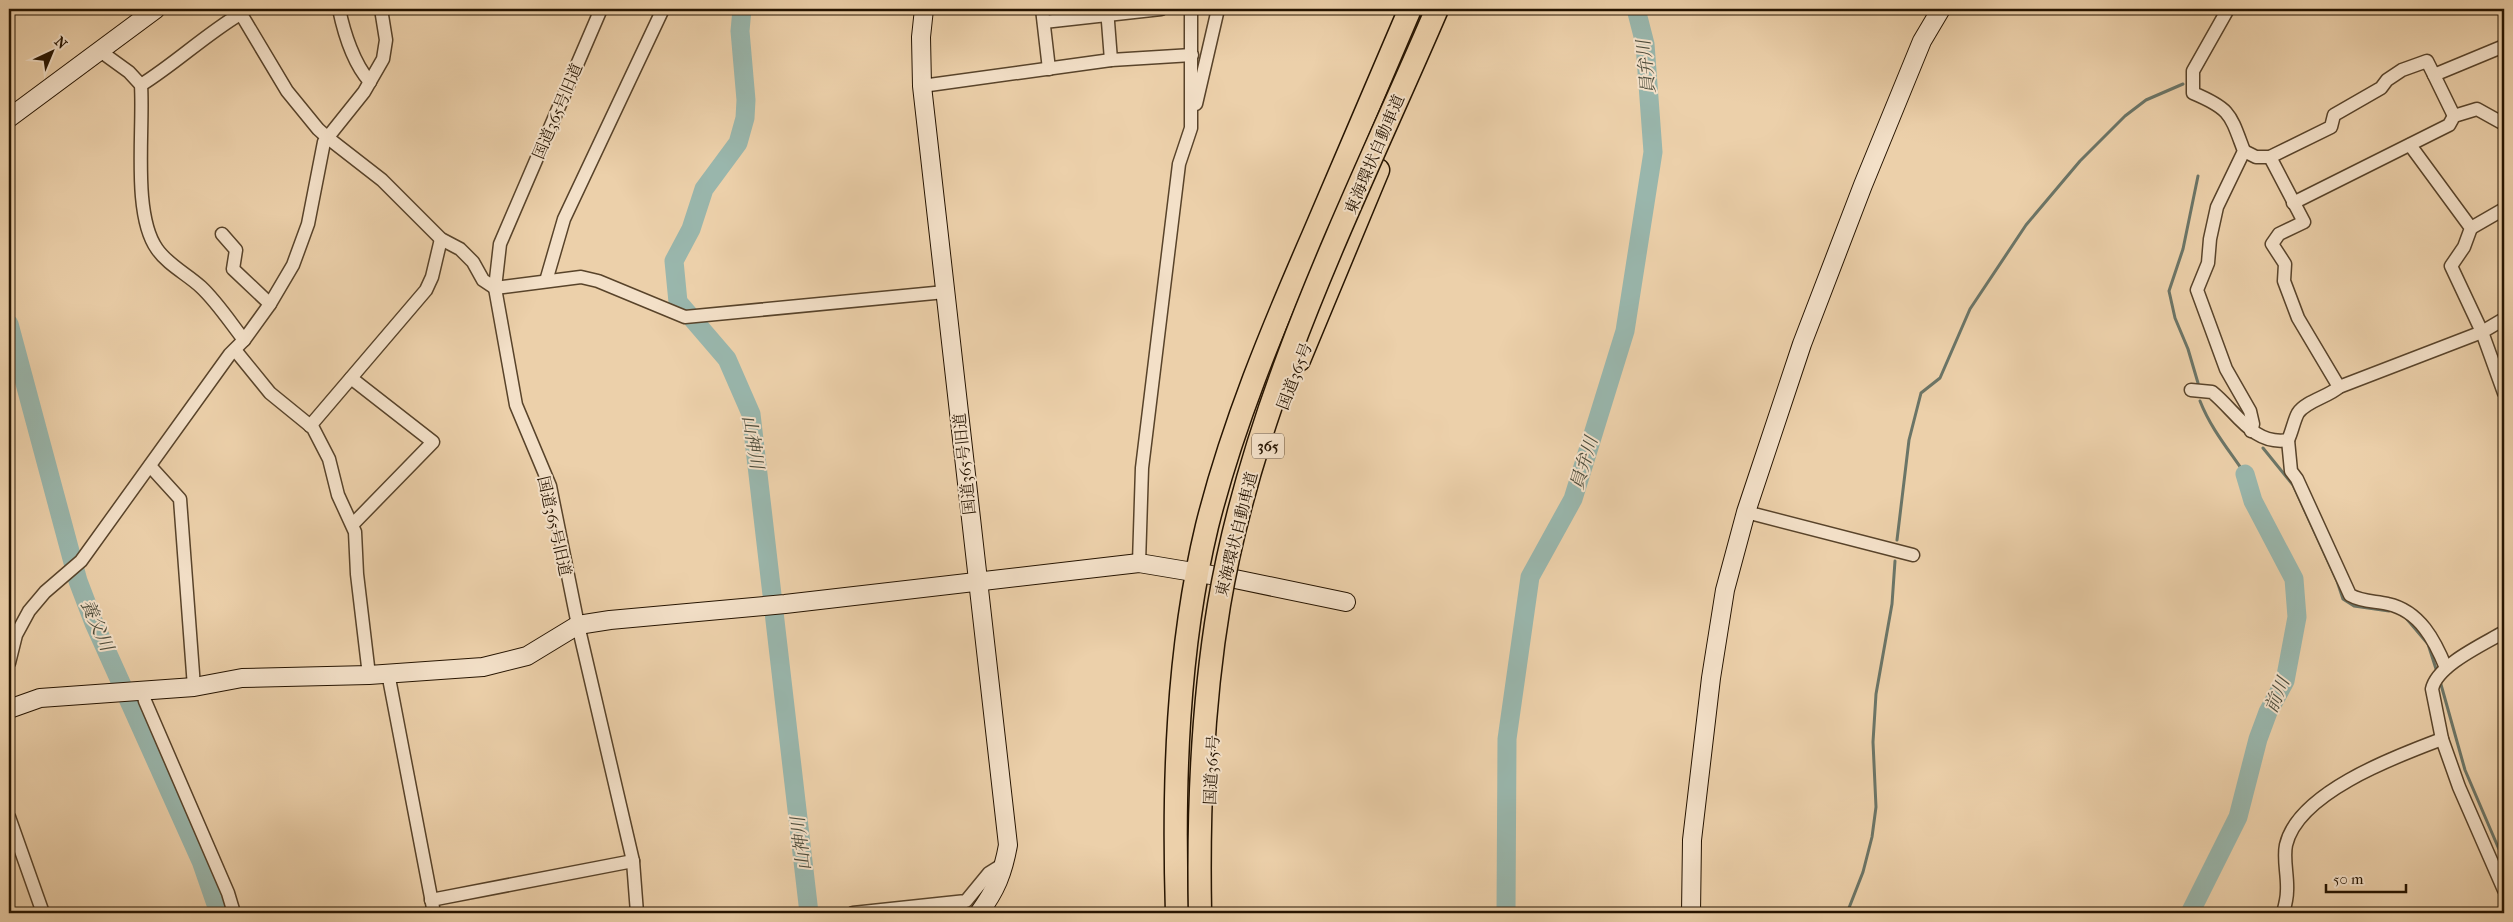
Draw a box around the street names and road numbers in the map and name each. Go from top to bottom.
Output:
street label: 国道365号旧道 [529,60,586,162]
street label: 東海環状自動車道 [1341,92,1408,217]
street label: 国道365号 [1273,340,1316,412]
street label: 国道365号旧道 [950,412,979,516]
road number: 365 [1252,434,1284,458]
street label: 東海環状自動車道 [1212,470,1261,599]
street label: 国道365号旧道 [534,474,575,578]
street label: 国道365号 [1200,734,1223,806]

